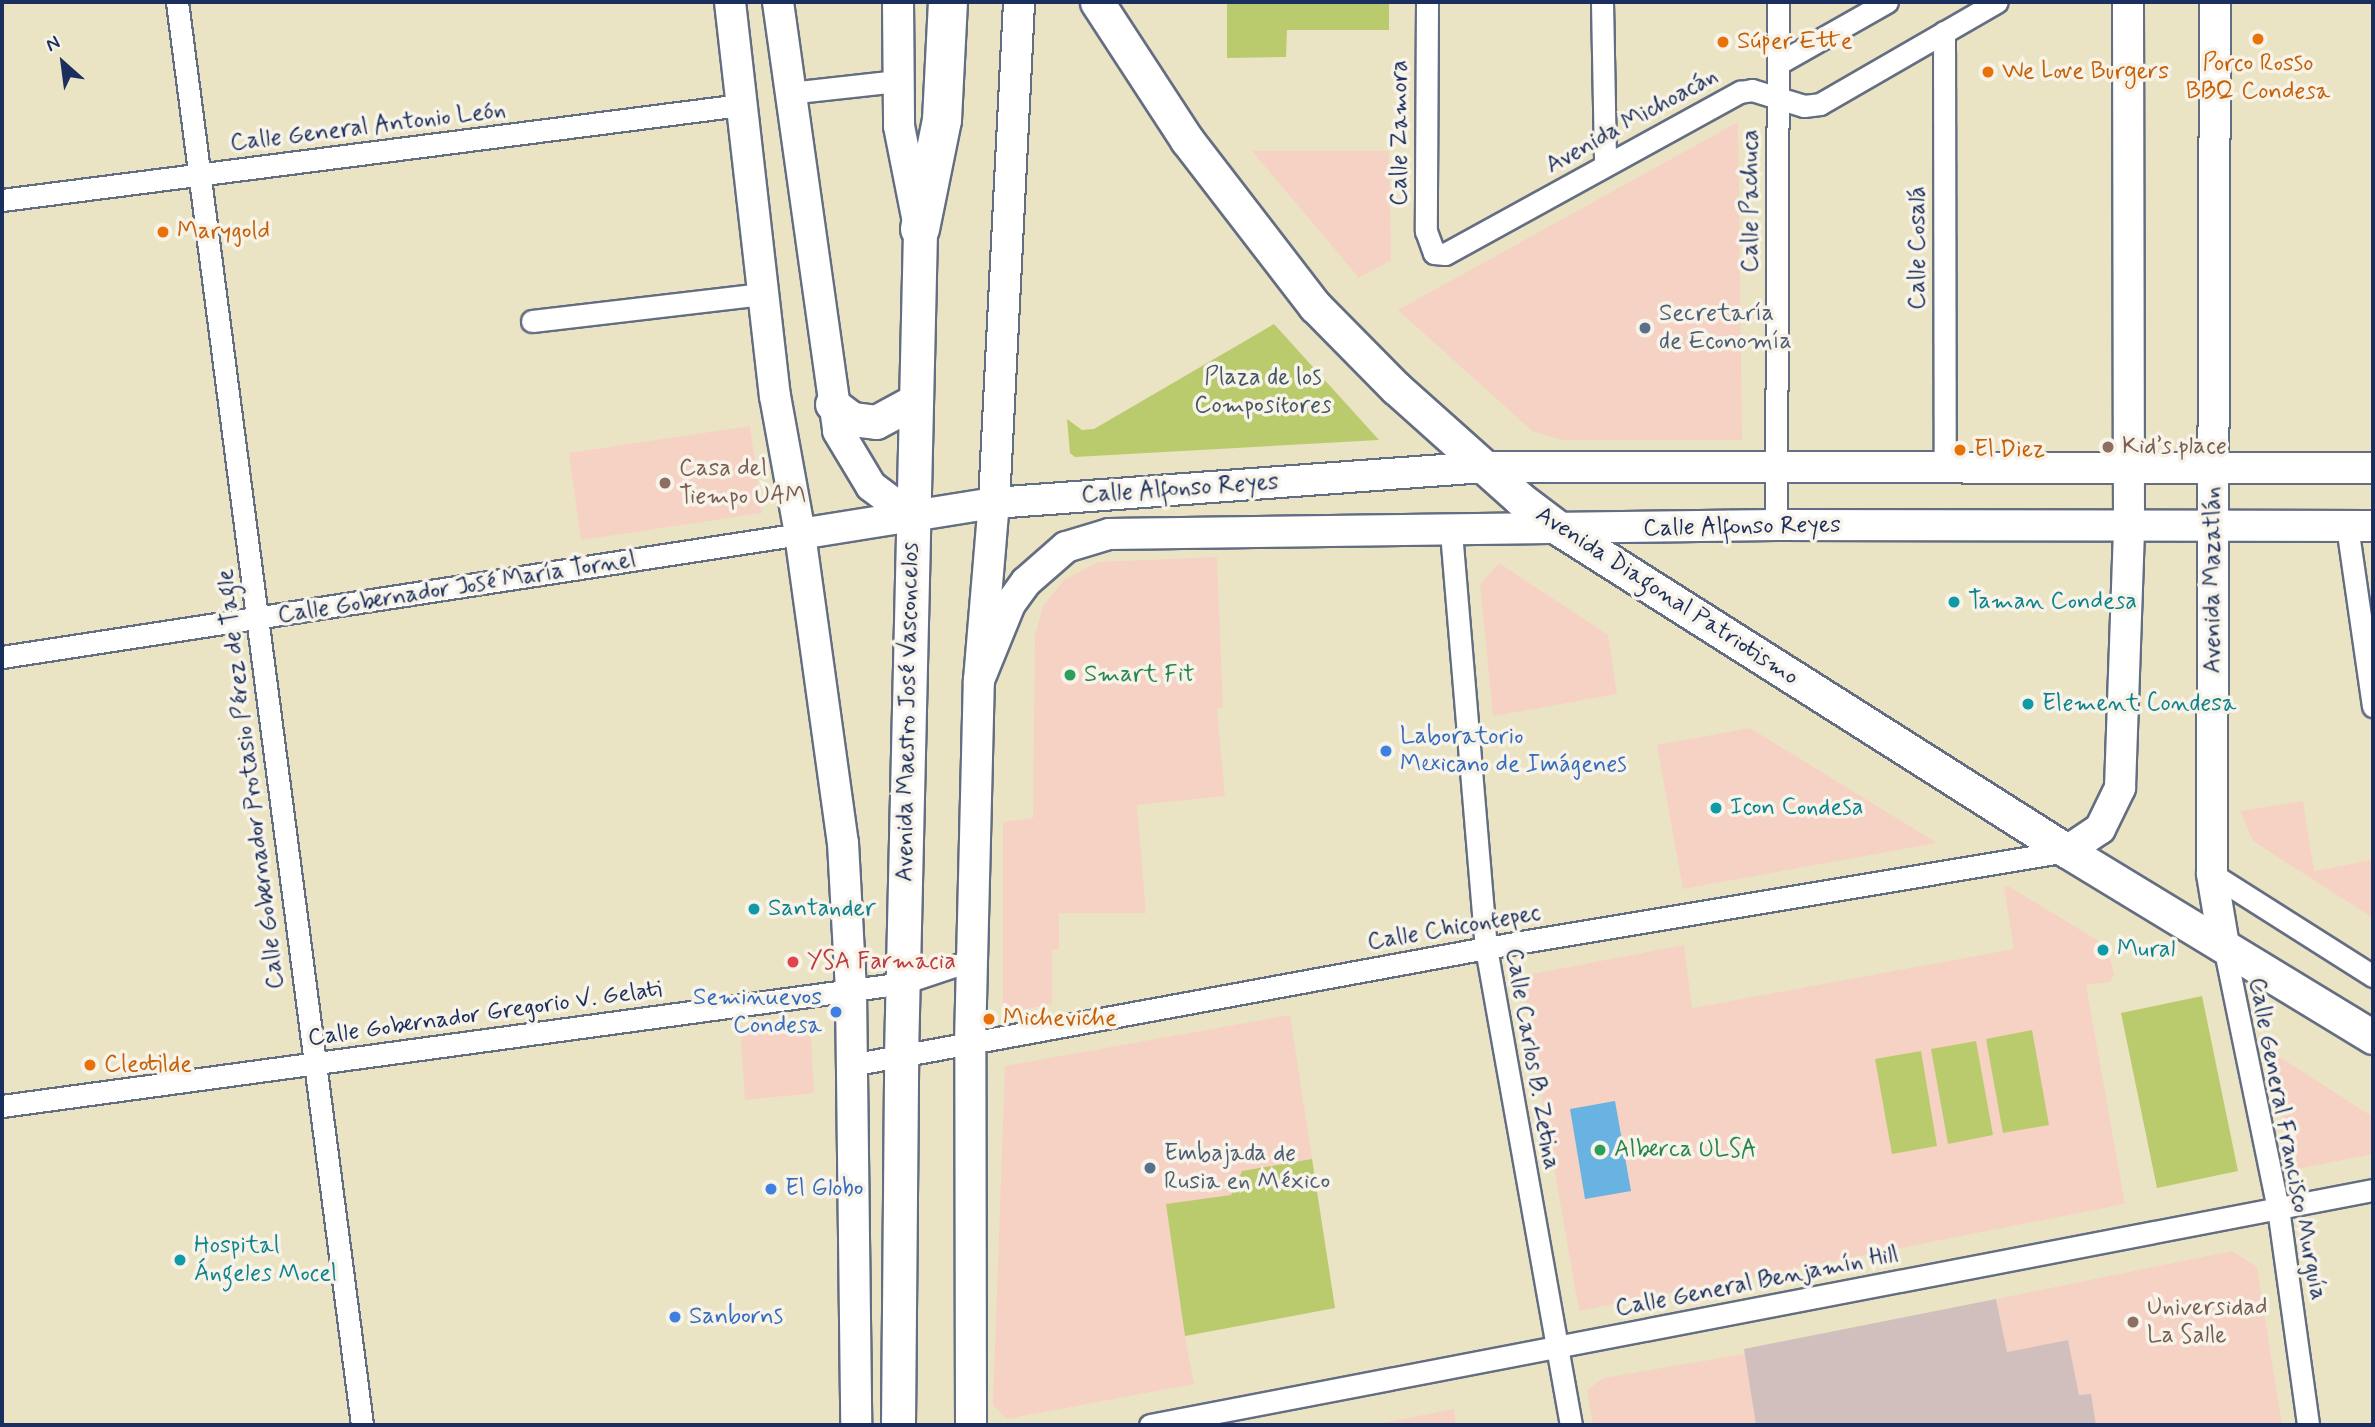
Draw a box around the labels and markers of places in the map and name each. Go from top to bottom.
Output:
place label: Súper Ette [1737,28,1849,56]
marker: Porco Rosso BBQ Condesa [2250,31,2266,47]
marker: Súper Ette [1715,34,1731,50]
place label: Porco Rosso BBQ Condesa [2186,50,2330,106]
place label: We Love Burgers [2002,58,2173,86]
marker: We Love Burgers [1980,64,1996,80]
place label: Marygold [177,218,270,246]
marker: Marygold [155,224,171,240]
place label: Secretaría de Economía [1659,300,1788,356]
marker: Secretaría de Economía [1637,320,1653,336]
place label: Kid’s place [2122,433,2226,461]
place label: El Diez [1974,436,2046,464]
marker: Kid’s place [2100,439,2116,455]
marker: El Diez [1952,442,1968,458]
place label: Casa del Tiempo UAM [679,455,806,511]
marker: Casa del Tiempo UAM [657,475,673,491]
place label: Taman Condesa [1968,588,2140,616]
marker: Taman Condesa [1946,594,1962,610]
place label: Smart Fit [1084,661,1191,689]
marker: Smart Fit [1062,667,1078,683]
place label: Element Condesa [2042,690,2236,718]
marker: Element Condesa [2020,696,2036,712]
place label: Laboratorio Mexicano de Imágenes [1400,723,1624,779]
marker: Laboratorio Mexicano de Imágenes [1378,743,1394,759]
place label: Icon Condesa [1730,794,1871,822]
marker: Icon Condesa [1708,800,1724,816]
place label: Santander [768,895,876,923]
marker: Santander [746,901,762,917]
place label: Mural [2117,936,2175,964]
marker: Mural [2095,942,2111,958]
place label: YSA Farmacia [807,948,957,976]
marker: YSA Farmacia [785,954,801,970]
place label: Seminuevos Condesa [693,984,822,1040]
marker: Seminuevos Condesa [828,1004,844,1020]
place label: Micheviche [1003,1005,1117,1033]
marker: Micheviche [981,1011,997,1027]
place label: Cleotilde [104,1051,192,1079]
marker: Cleotilde [82,1057,98,1073]
place label: Alberca ULSA [1614,1136,1757,1164]
place label: Embajada de Rusia en México [1164,1140,1329,1196]
marker: Alberca ULSA [1592,1142,1608,1158]
marker: Embajada de Rusia en México [1142,1160,1158,1176]
place label: El Globo [785,1175,866,1203]
marker: El Globo [763,1181,779,1197]
place label: Hospital Ángeles Mocel [194,1232,336,1288]
marker: Hospital Ángeles Mocel [172,1252,188,1268]
place label: Universidad La Salle [2147,1294,2268,1350]
place label: Sanborns [689,1303,783,1331]
marker: Sanborns [667,1309,683,1325]
marker: Universidad La Salle [2125,1314,2141,1330]

